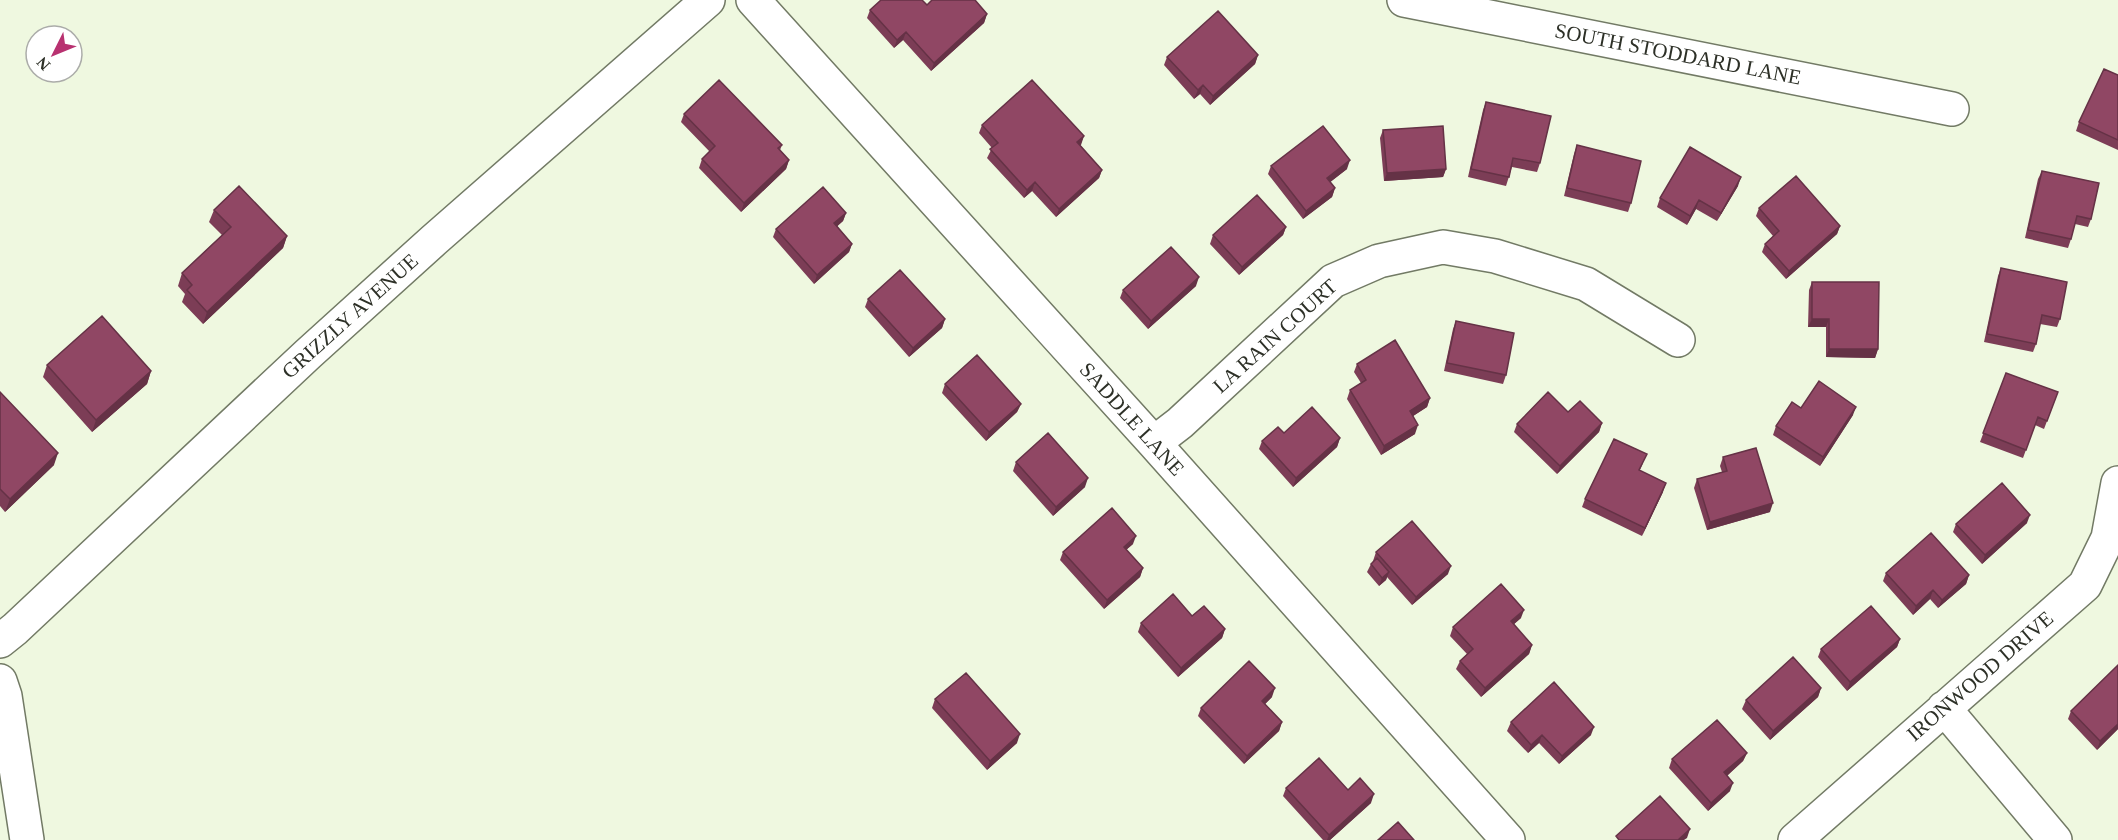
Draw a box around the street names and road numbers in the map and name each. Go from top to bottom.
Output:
street label: SOUTH STODDARD LANE [1553,18,1803,90]
street label: GRIZZLY AVENUE [277,249,423,383]
street label: LA RAIN COURT [1208,274,1342,398]
street label: SADDLE LANE [1075,357,1189,481]
street label: IRONWOOD DRIVE [1902,606,2058,746]

